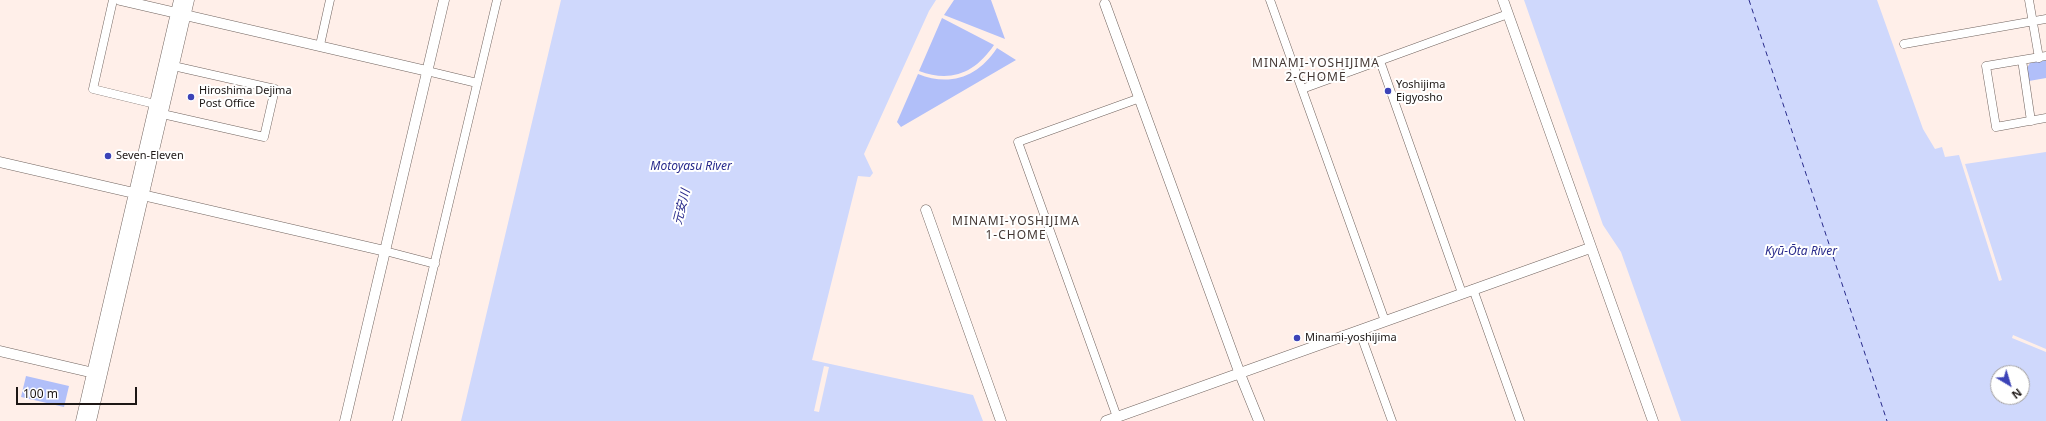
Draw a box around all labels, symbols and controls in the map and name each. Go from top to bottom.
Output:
district label: MINAMI-YOSHIJIMA 2-CHOME [1252,57,1380,85]
place label: Yoshijima Eigyosho [1396,78,1445,104]
place label: Hiroshima Dejima Post Office [199,84,292,110]
marker: Yoshijima Eigyosho [1383,86,1393,96]
marker: Hiroshima Dejima Post Office [186,92,196,102]
place label: Seven-Eleven [116,149,184,163]
marker: Seven-Eleven [103,151,113,161]
water label: Motoyasu River [650,160,732,174]
water label: 元安川 [671,188,693,226]
district label: MINAMI-YOSHIJIMA 1-CHOME [952,215,1080,243]
water label: Kyū-Ōta River [1765,245,1837,259]
place label: Minami-yoshijima [1305,331,1397,345]
marker: Minami-yoshijima [1292,333,1302,343]
north arrow [1990,365,2030,405]
scale bar [18,379,139,405]
text: 100 m [23,385,58,402]
text: N [2009,385,2025,403]

